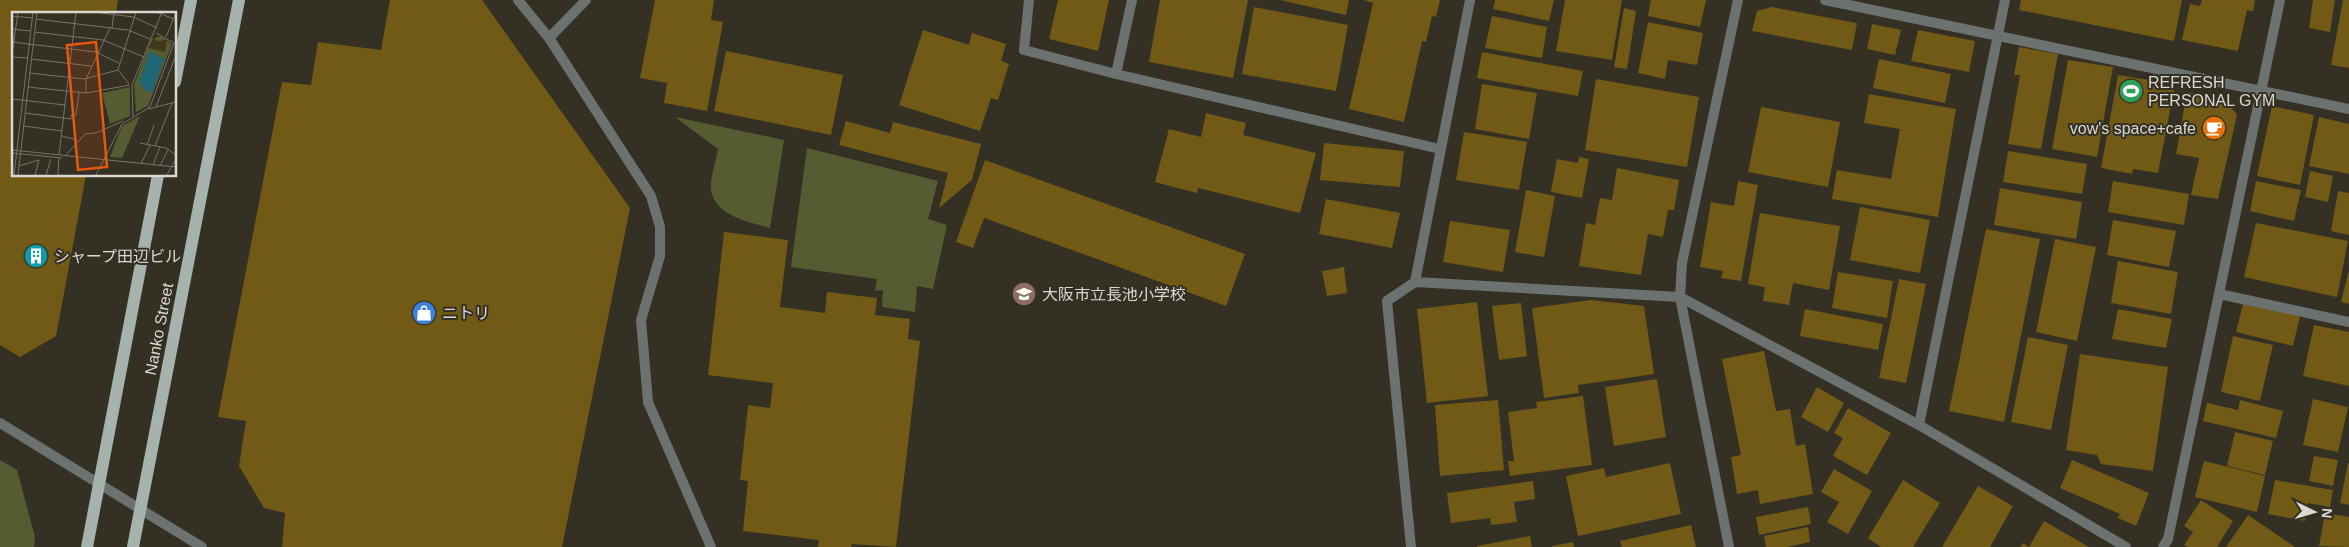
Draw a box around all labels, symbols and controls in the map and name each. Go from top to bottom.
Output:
inset map [12,12,176,176]
place label: REFRESH PERSONAL GYM [2148,74,2275,109]
sports icon: REFRESH PERSONAL GYM [2118,78,2144,104]
cafe icon: vow's space+cafe [2201,115,2227,141]
place label: vow's space+cafe [2070,120,2196,137]
building icon: シャープ田辺ビル [23,243,49,269]
place label: シャープ田辺ビル [54,248,181,265]
street label: Nanko Street [142,281,176,376]
school or university icon: 大阪市立長池小学校 [1011,281,1037,307]
place label: 大阪市立長池小学校 [1042,286,1186,303]
shop icon: ニトリ [411,300,437,326]
place label: ニトリ [442,305,490,322]
north arrow [2289,487,2339,537]
text: N [2319,507,2335,519]

